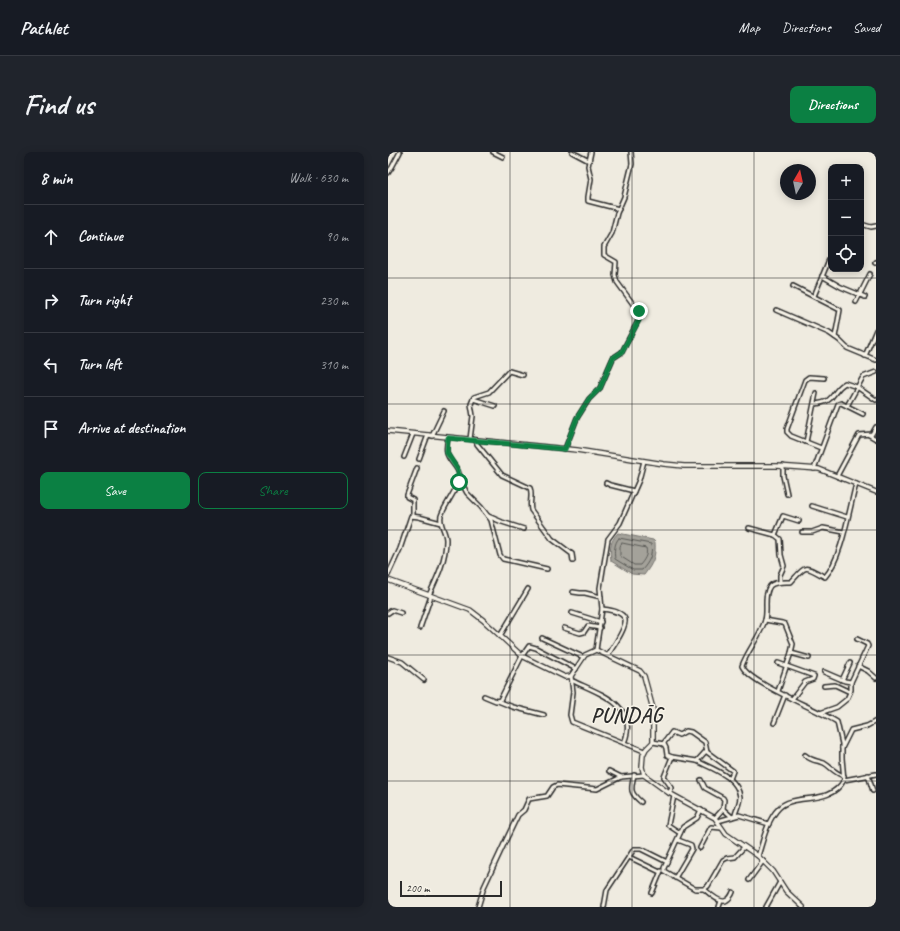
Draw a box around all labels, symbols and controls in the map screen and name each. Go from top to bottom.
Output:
text: Pathlet [20,16,68,40]
text: Map [739,19,760,36]
text: Directions [782,19,831,36]
text: Saved [853,19,880,36]
button: Directions [790,86,876,123]
text: Find us [24,87,94,122]
north arrow [780,164,816,200]
map controls [828,164,864,272]
button: + [828,164,864,200]
text: 8 min [40,168,73,189]
text: Walk · 630 m [289,170,348,186]
button: − [828,200,864,236]
icon: ahead [40,226,62,248]
text: Continue [78,227,123,246]
text: 90 m [326,229,348,245]
button: locate [828,236,864,272]
icon: right [40,290,62,312]
text: Turn right [78,291,131,310]
text: 230 m [320,293,348,309]
route end [630,302,648,320]
icon: left [40,354,62,376]
text: Turn left [78,355,121,374]
text: 310 m [320,357,348,373]
icon: arrive [40,418,62,440]
text: Arrive at destination [78,419,185,438]
button: Save [40,472,190,509]
button: Share [198,472,348,509]
route start [450,473,468,491]
district label: PUNDĀG [591,702,665,728]
scale bar [400,879,502,898]
text: 200 m [406,881,430,895]

